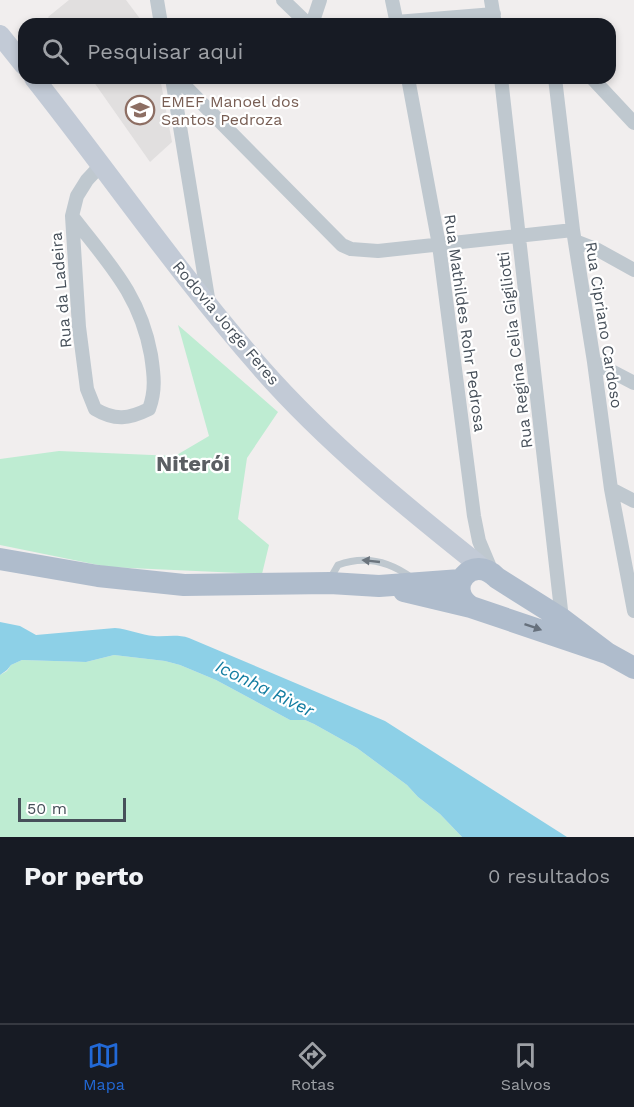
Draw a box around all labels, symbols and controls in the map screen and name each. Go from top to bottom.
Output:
search box [18,18,616,84]
icon: search [39,35,72,68]
text: Pesquisar aqui [87,39,243,64]
place label: EMEF Manoel dos Santos Pedroza [161,92,299,129]
school or university icon: EMEF Manoel dos Santos Pedroza [124,94,156,126]
street label: Rua Mathildes Rohr Pedrosa [440,213,490,433]
street label: Rua da Ladeira [46,231,76,349]
street label: Rua Cipriano Cardoso [581,240,627,410]
street label: Rua Regina Celia Gigiliotti [493,250,537,450]
street label: Rodovia Jorge Feres [169,257,283,389]
district label: Niterói [156,451,230,476]
one-way arrow [361,556,380,566]
one-way arrow [524,623,542,632]
water label: Iconha River [213,655,318,721]
scale bar [18,795,126,822]
text: 50 m [27,799,67,818]
text: Por perto [24,861,144,891]
text: 0 resultados [488,864,610,888]
tab: Mapa [83,1039,125,1094]
tab: Rotas [291,1039,335,1094]
tab: Salvos [501,1039,551,1094]

